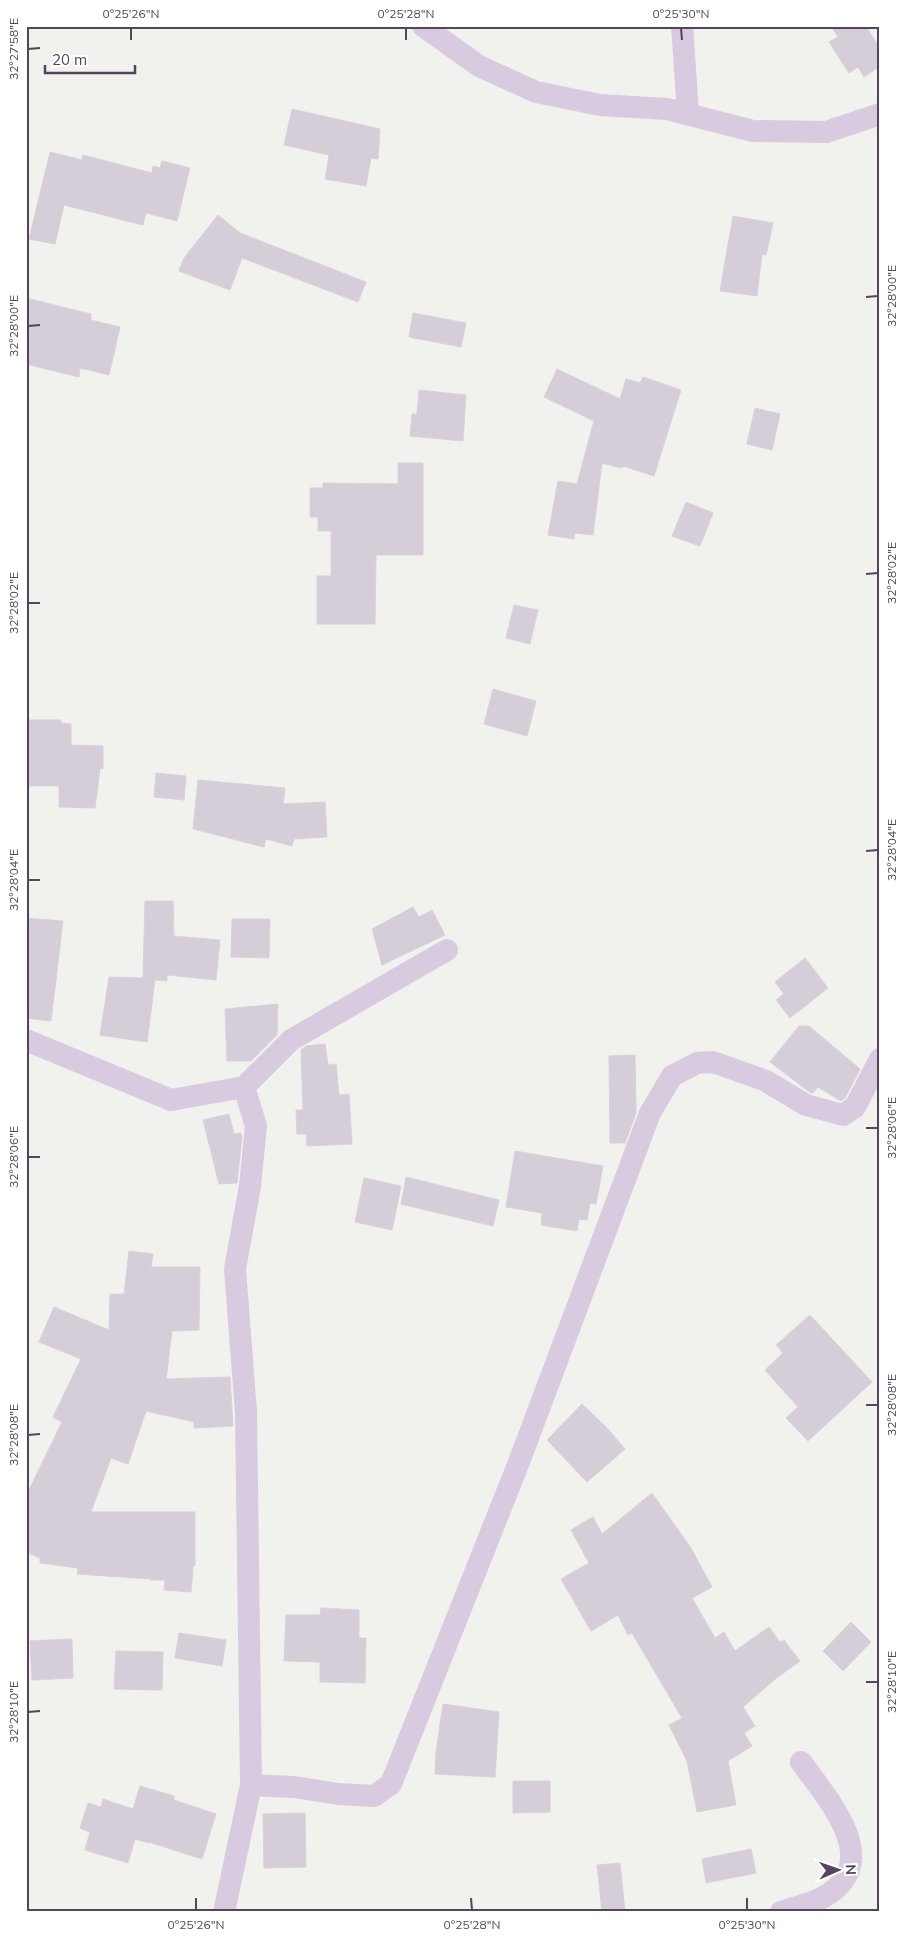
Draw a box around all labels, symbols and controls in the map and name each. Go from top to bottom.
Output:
text: 0°25'26"N [103,6,159,21]
text: 0°25'28"N [378,6,434,21]
text: 0°25'30"N [653,6,709,21]
text: 32°27'58"E [6,18,21,80]
scale bar [45,42,135,74]
text: 20 m [52,50,87,69]
text: 32°28'00"E [884,265,899,327]
text: 32°28'00"E [6,295,21,357]
text: 32°28'02"E [884,542,899,604]
text: 32°28'02"E [6,572,21,634]
text: 32°28'04"E [884,819,899,881]
text: 32°28'04"E [6,849,21,911]
text: 32°28'06"E [884,1097,899,1159]
text: 32°28'06"E [6,1126,21,1188]
text: 32°28'08"E [884,1374,899,1436]
text: 32°28'08"E [6,1404,21,1466]
text: 32°28'10"E [884,1651,899,1713]
text: 32°28'10"E [6,1681,21,1743]
north arrow [814,1846,864,1896]
text: N [842,1864,860,1875]
text: 0°25'26"N [168,1917,224,1932]
text: 0°25'28"N [444,1917,500,1932]
text: 0°25'30"N [719,1917,775,1932]

